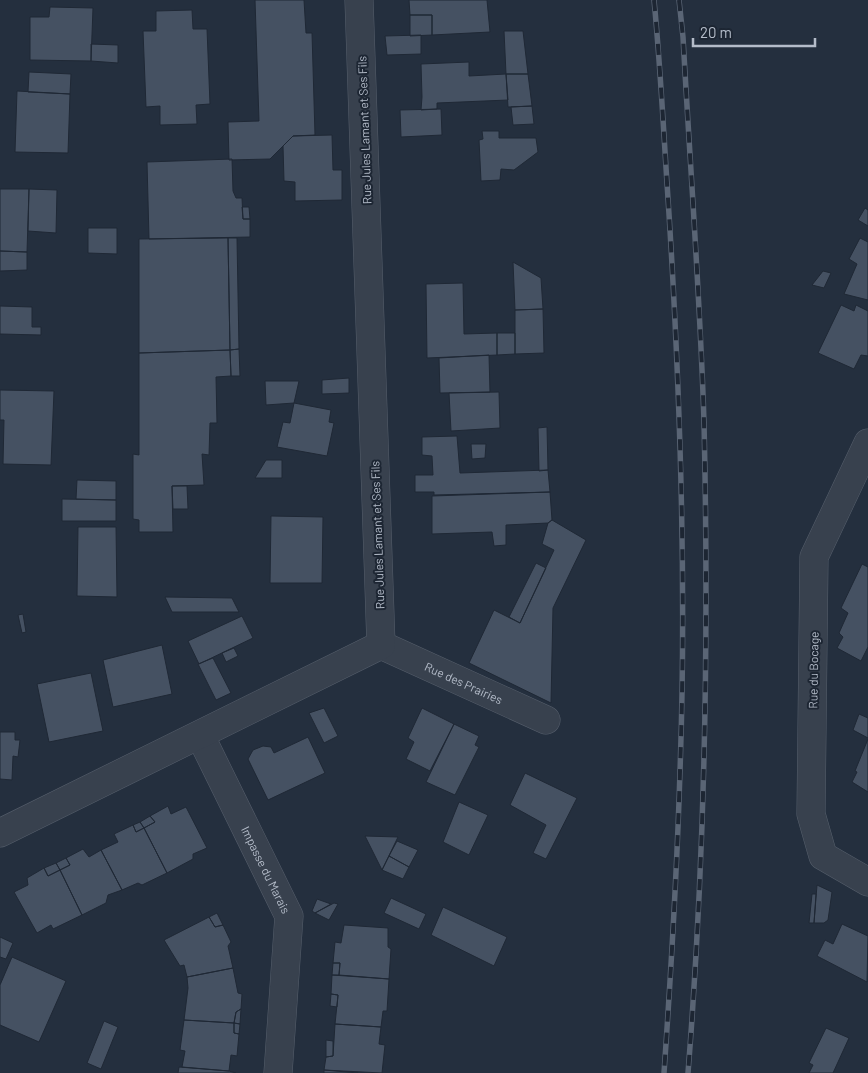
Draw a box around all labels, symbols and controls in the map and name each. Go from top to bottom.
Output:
scale bar [693,15,816,47]
text: 20 m [700,23,732,41]
street label: Rue Jules Lamant et Ses Fils [354,55,374,204]
street label: Rue Jules Lamant et Ses Fils [367,460,387,609]
street label: Rue du Bocage [805,631,821,709]
street label: Rue des Prairies [423,659,505,706]
street label: Impasse du Marais [239,824,294,916]

